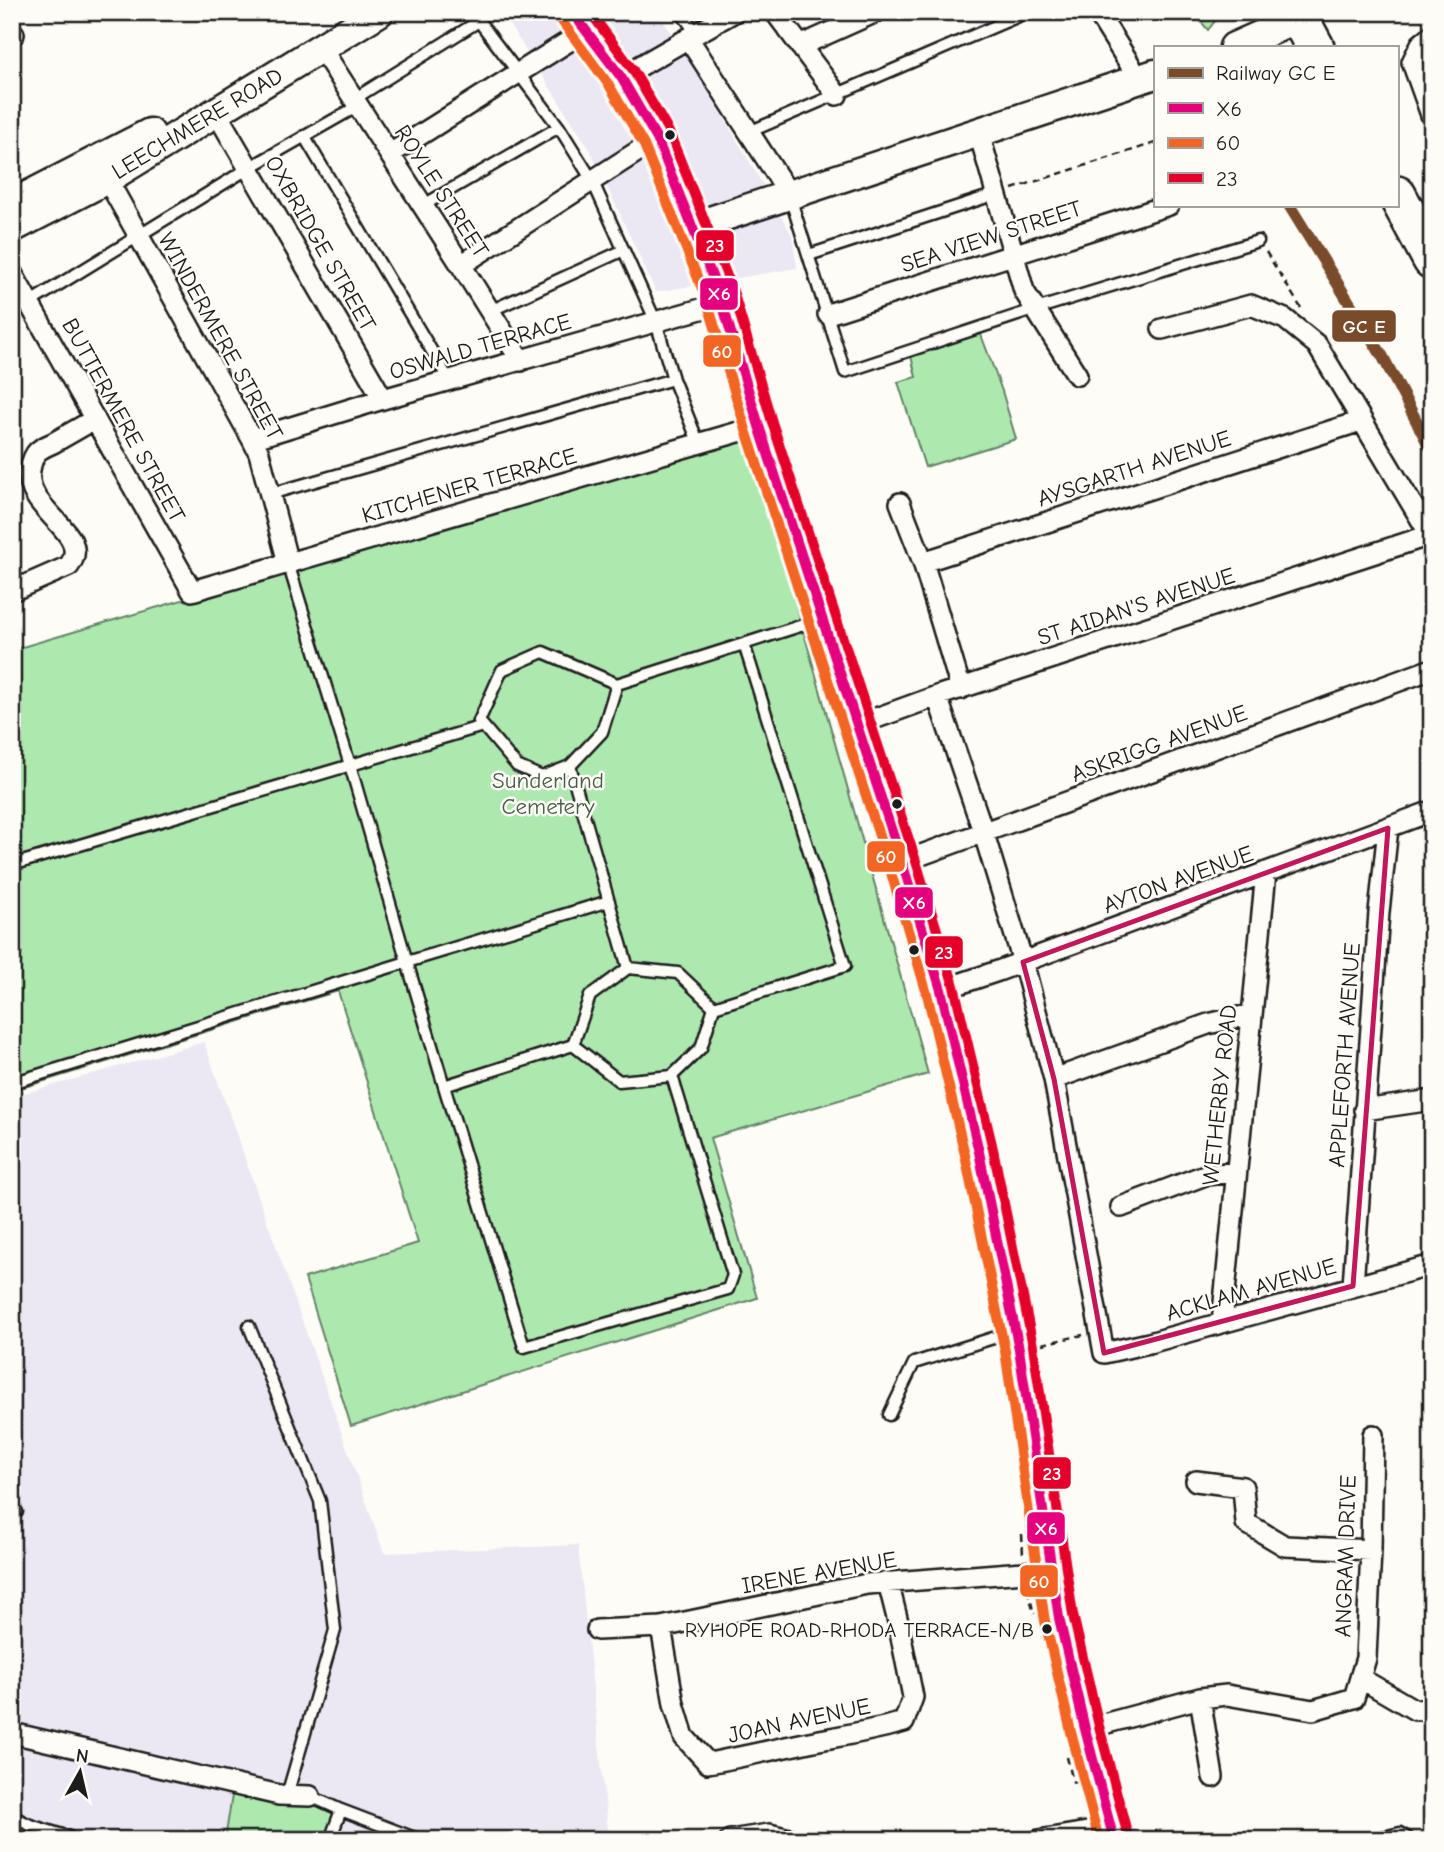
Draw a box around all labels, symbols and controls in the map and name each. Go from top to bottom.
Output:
legend [1154,46,1398,206]
text: Railway GC E [1216,61,1336,85]
street label: LEECHMERE ROAD [107,62,288,185]
text: X6 [1216,97,1242,121]
street label: ROYLE STREET [389,120,494,263]
unlabelled marker [663,128,677,142]
text: 60 [1216,131,1240,155]
street label: OXBRIDGE STREET [259,151,382,336]
text: 23 [1216,167,1238,191]
street label: SEA VIEW STREET [897,194,1085,278]
street label: WINDERMERE STREET [152,228,289,445]
line badge: 23 [695,229,735,262]
text: 23 [706,235,724,257]
line badge: X6 [699,277,739,311]
text: X6 [707,283,731,305]
street label: OSWALD TERRACE [386,308,574,385]
line badge: GC E [1331,309,1397,343]
street label: BUTTERMERE STREET [56,314,191,527]
text: GC E [1343,316,1385,338]
line badge: 60 [702,334,742,368]
text: 60 [712,341,732,363]
street label: AYSGARTH AVENUE [1034,424,1234,512]
street label: KITCHENER TERRACE [359,442,580,529]
street label: ST AIDAN'S AVENUE [1034,562,1238,651]
street label: ASKRIGG AVENUE [1068,699,1251,788]
park label: Sunderland Cemetery [492,767,604,820]
unlabelled marker [890,797,904,811]
line badge: 60 [866,840,906,873]
street label: AYTON AVENUE [1100,840,1257,919]
text: 60 [876,846,896,868]
line badge: X6 [894,886,934,919]
text: X6 [902,892,926,914]
line badge: 23 [924,935,964,969]
text: 23 [935,942,953,964]
street label: APPLEFORTH AVENUE [1323,942,1366,1168]
unlabelled marker [907,943,921,957]
street label: WETHERBY ROAD [1197,1003,1242,1187]
street label: ACKLAM AVENUE [1163,1252,1339,1327]
line badge: 23 [1032,1456,1072,1490]
text: 23 [1043,1463,1061,1485]
street label: ANGRAM DRIVE [1329,1474,1362,1638]
line badge: X6 [1026,1511,1066,1545]
text: X6 [1034,1518,1058,1540]
street label: IRENE AVENUE [740,1546,899,1599]
line badge: 60 [1019,1564,1059,1598]
text: 60 [1029,1571,1049,1593]
place label: RYHOPE ROAD-RHODA TERRACE-N/B [685,1618,1034,1642]
marker: RYHOPE ROAD-RHODA TERRACE-N/B [1040,1622,1054,1636]
street label: JOAN AVENUE [725,1692,873,1749]
north arrow [46,1736,116,1806]
text: N [75,1744,90,1768]

